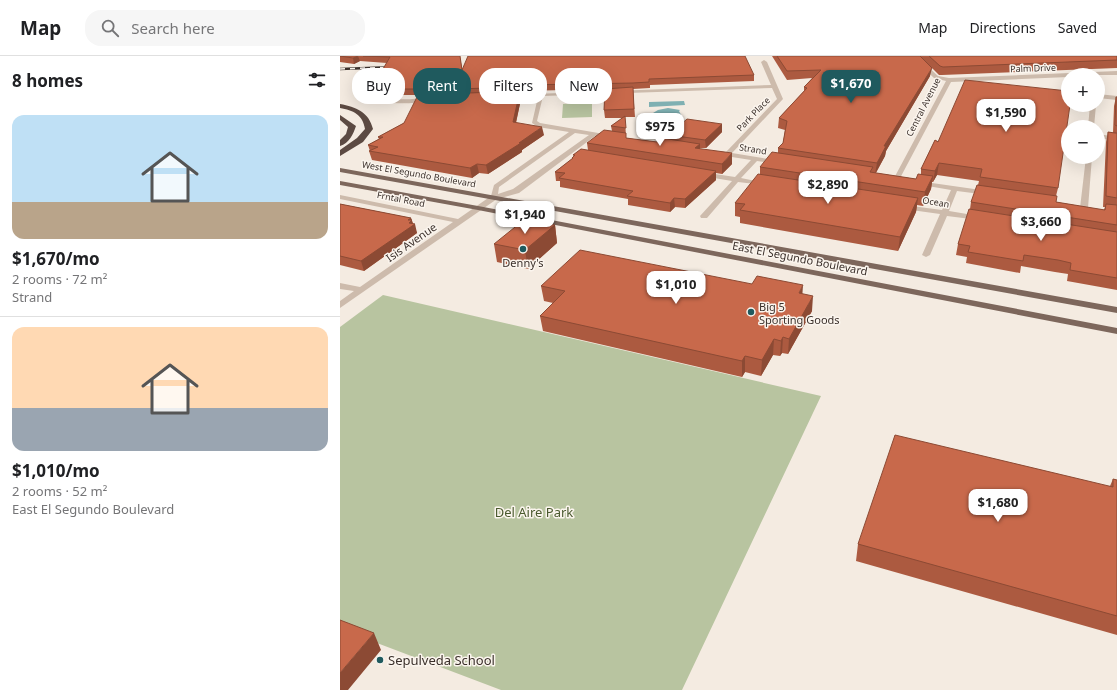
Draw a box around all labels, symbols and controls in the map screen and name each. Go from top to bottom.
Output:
search box [85,10,365,46]
text: Map [20,15,61,41]
icon: search [99,17,121,39]
text: Search here [131,18,215,38]
text: Map [918,18,947,37]
text: Directions [969,18,1036,37]
text: Saved [1058,18,1097,37]
street label: Palm Drive [1010,61,1056,75]
chip: Buy [352,68,405,104]
chip: Rent [413,68,471,104]
chip: Filters [479,68,547,104]
chip: New [555,68,612,104]
map controls [1061,68,1105,164]
button: + [1061,68,1105,112]
text: 8 homes [12,69,83,92]
icon: filters [306,69,328,91]
pin: $1,670 [818,70,884,104]
text: $1,670 [831,74,871,92]
street label: Central Avenue [903,75,943,139]
street label: Park Place [733,94,773,134]
pin: $1,590 [973,99,1039,133]
text: $1,590 [986,103,1026,121]
pin: $975 [636,113,684,147]
text: $975 [645,117,675,135]
button: − [1061,120,1105,164]
street label: Strand [738,140,768,158]
icon: home [134,141,206,213]
street label: West El Segundo Boulevard [361,158,477,190]
pin: $2,890 [795,171,861,205]
text: $2,890 [808,175,848,193]
street label: Frntal Road [376,188,426,210]
street label: Ocean [922,193,950,211]
pin: $1,940 [492,201,558,235]
text: $1,940 [505,205,545,223]
pin: $3,660 [1008,208,1074,242]
text: $3,660 [1021,212,1061,230]
street label: Isis Avenue [383,219,439,265]
street label: East El Segundo Boulevard [731,238,869,278]
marker: Denny's [518,244,528,254]
text: $1,670/mo [12,247,100,270]
place label: Denny's [502,255,544,270]
text: 2 rooms · 72 m² [12,270,107,288]
pin: $1,010 [643,271,709,305]
text: $1,010 [656,275,696,293]
text: Strand [12,288,52,306]
place label: Big 5 Sporting Goods [759,299,840,327]
marker: Big 5 Sporting Goods [746,307,756,317]
icon: home [134,353,206,425]
text: $1,010/mo [12,459,100,482]
text: 2 rooms · 52 m² [12,482,107,500]
pin: $1,680 [965,489,1031,523]
text: $1,680 [978,493,1018,511]
text: East El Segundo Boulevard [12,500,174,518]
park label: Del Aire Park [495,503,573,521]
place label: Sepulveda School [388,651,495,669]
marker: Sepulveda School [375,655,385,665]

